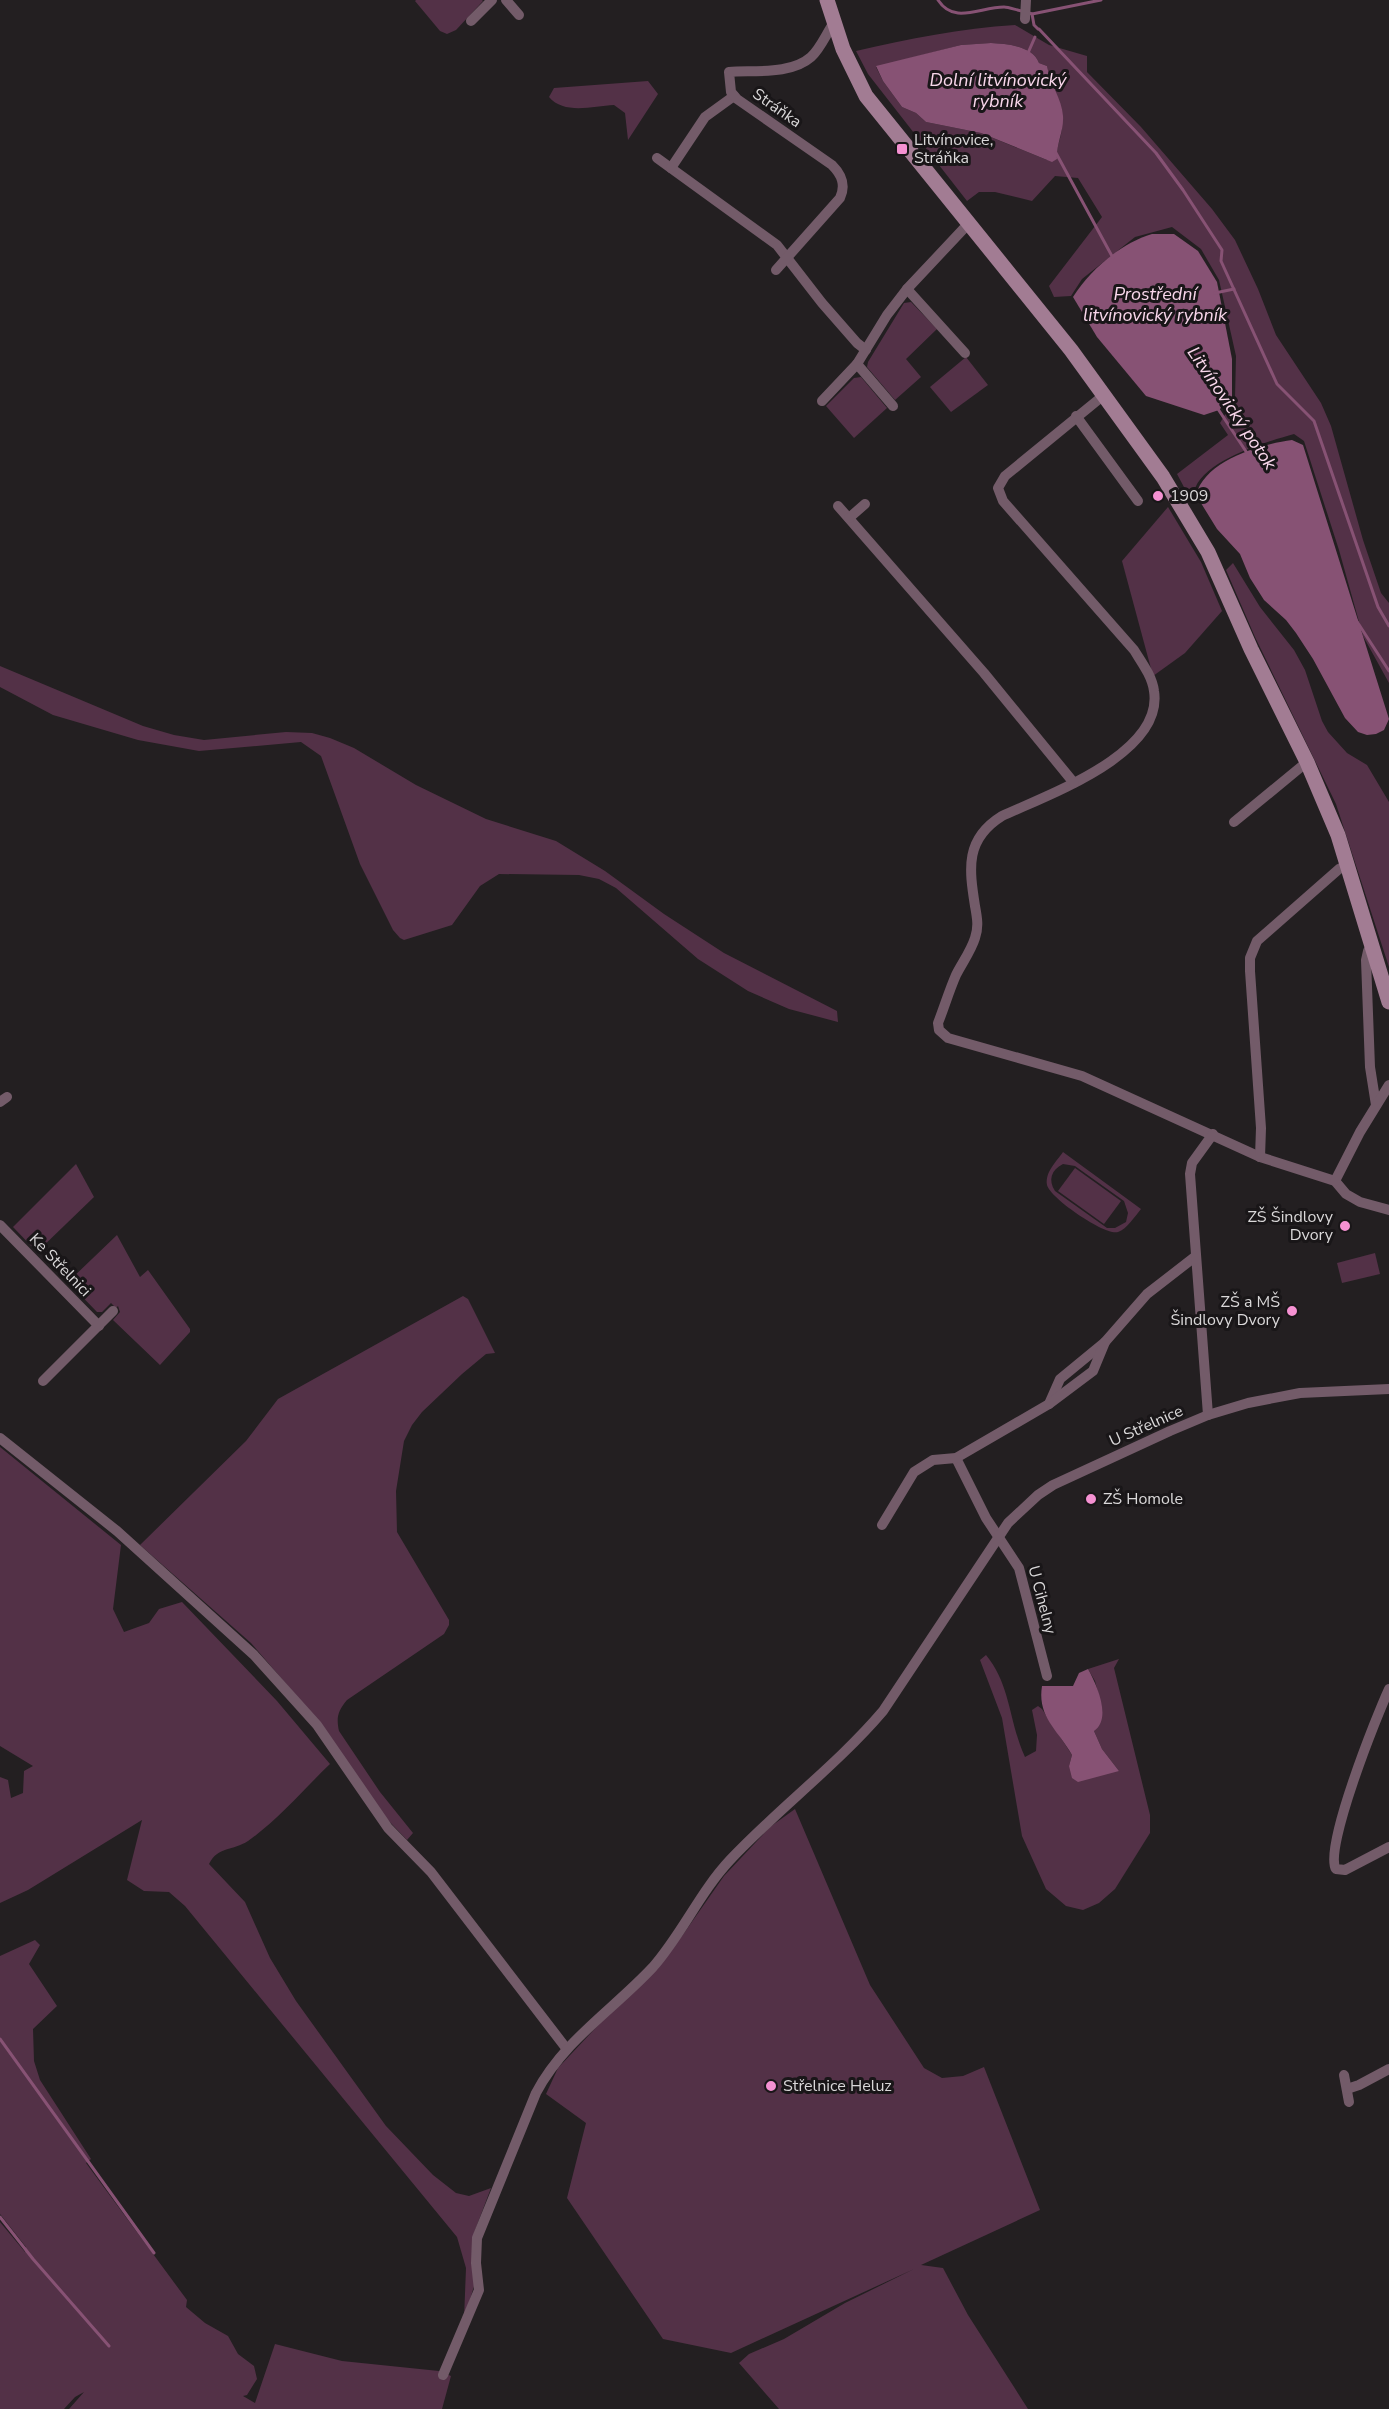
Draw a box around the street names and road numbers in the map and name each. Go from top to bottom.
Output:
street label: Stráňka [748,83,806,133]
street label: Ke Střelnici [24,1228,96,1302]
street label: U Střelnice [1106,1400,1186,1452]
street label: U Cihelny [1022,1563,1062,1637]

